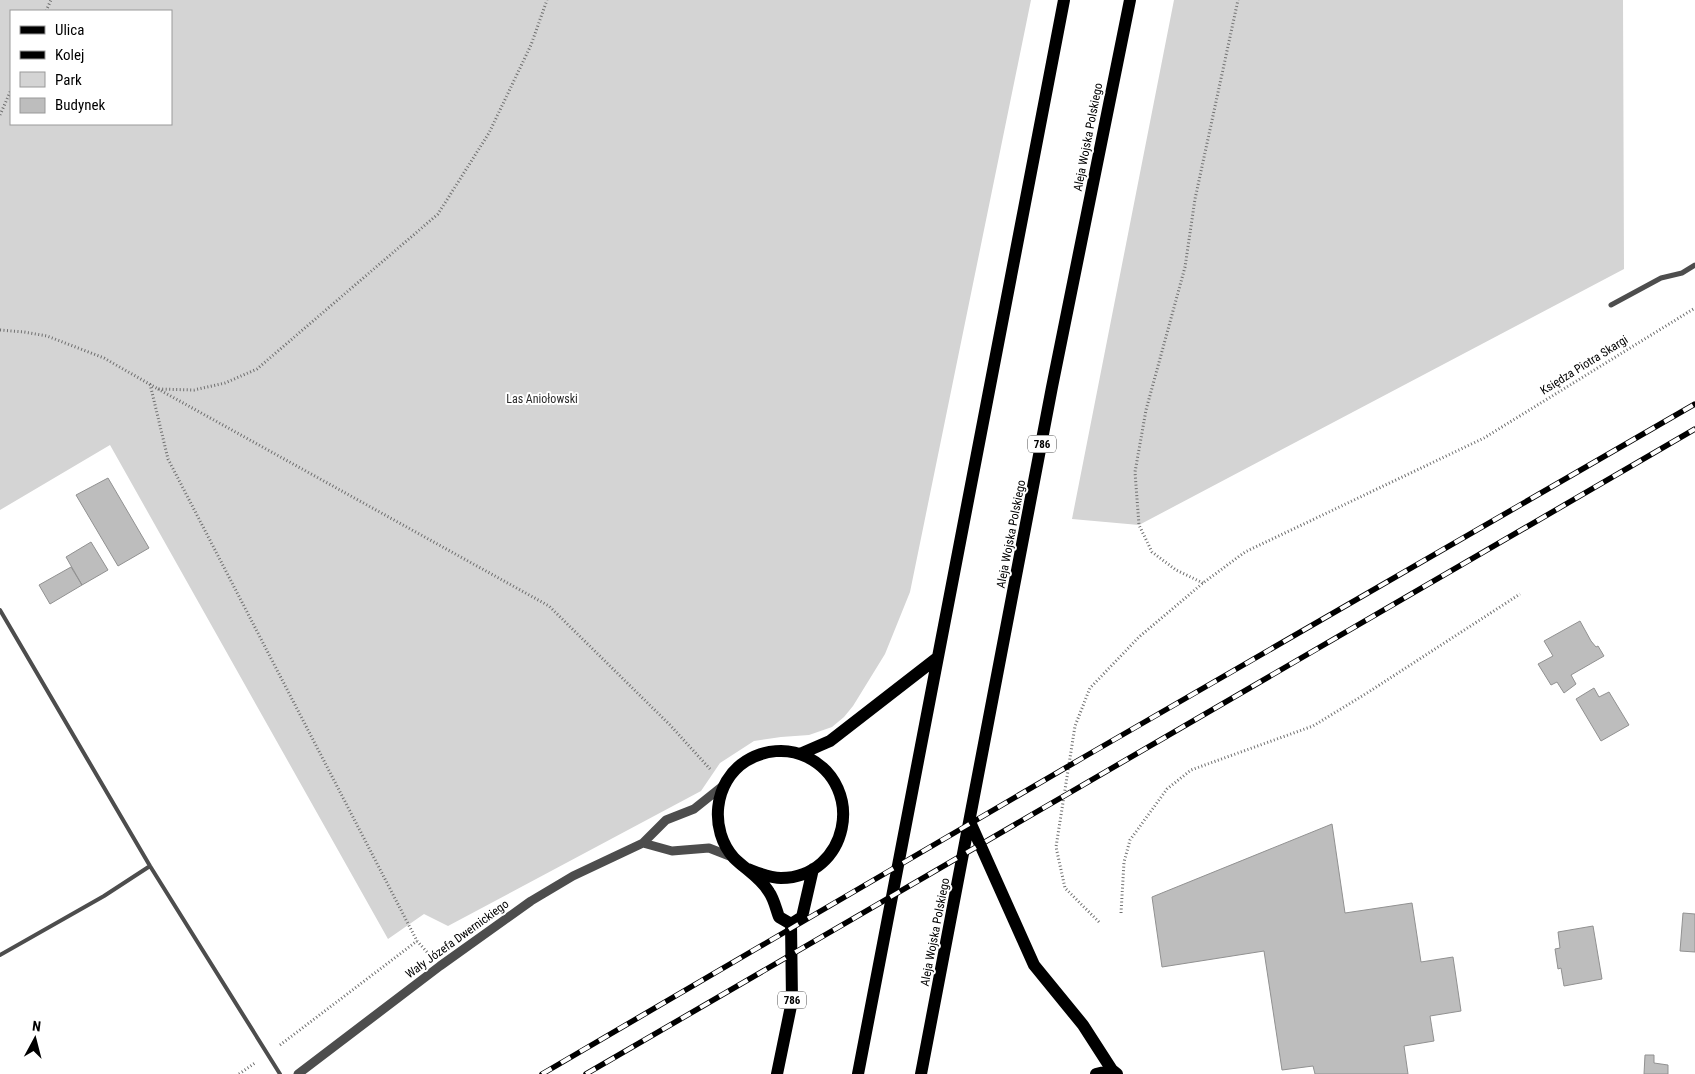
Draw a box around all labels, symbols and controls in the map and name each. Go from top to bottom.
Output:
legend [10,10,172,125]
text: Ulica [55,21,84,39]
text: Kolej [55,46,84,64]
text: Park [55,71,82,89]
street label: Aleja Wojska Polskiego [1071,82,1105,192]
text: Budynek [55,96,105,114]
street label: Księdza Piotra Skargi [1538,332,1630,398]
park label: Las Aniołowski [506,392,578,406]
road number: 786 [1028,436,1056,452]
street label: Aleja Wojska Polskiego [994,479,1028,589]
street label: Aleja Wojska Polskiego [918,877,952,987]
street label: Wały Józefa Dwernickiego [403,897,511,981]
road number: 786 [778,992,806,1008]
north arrow [10,1014,60,1064]
text: N [31,1018,42,1035]

